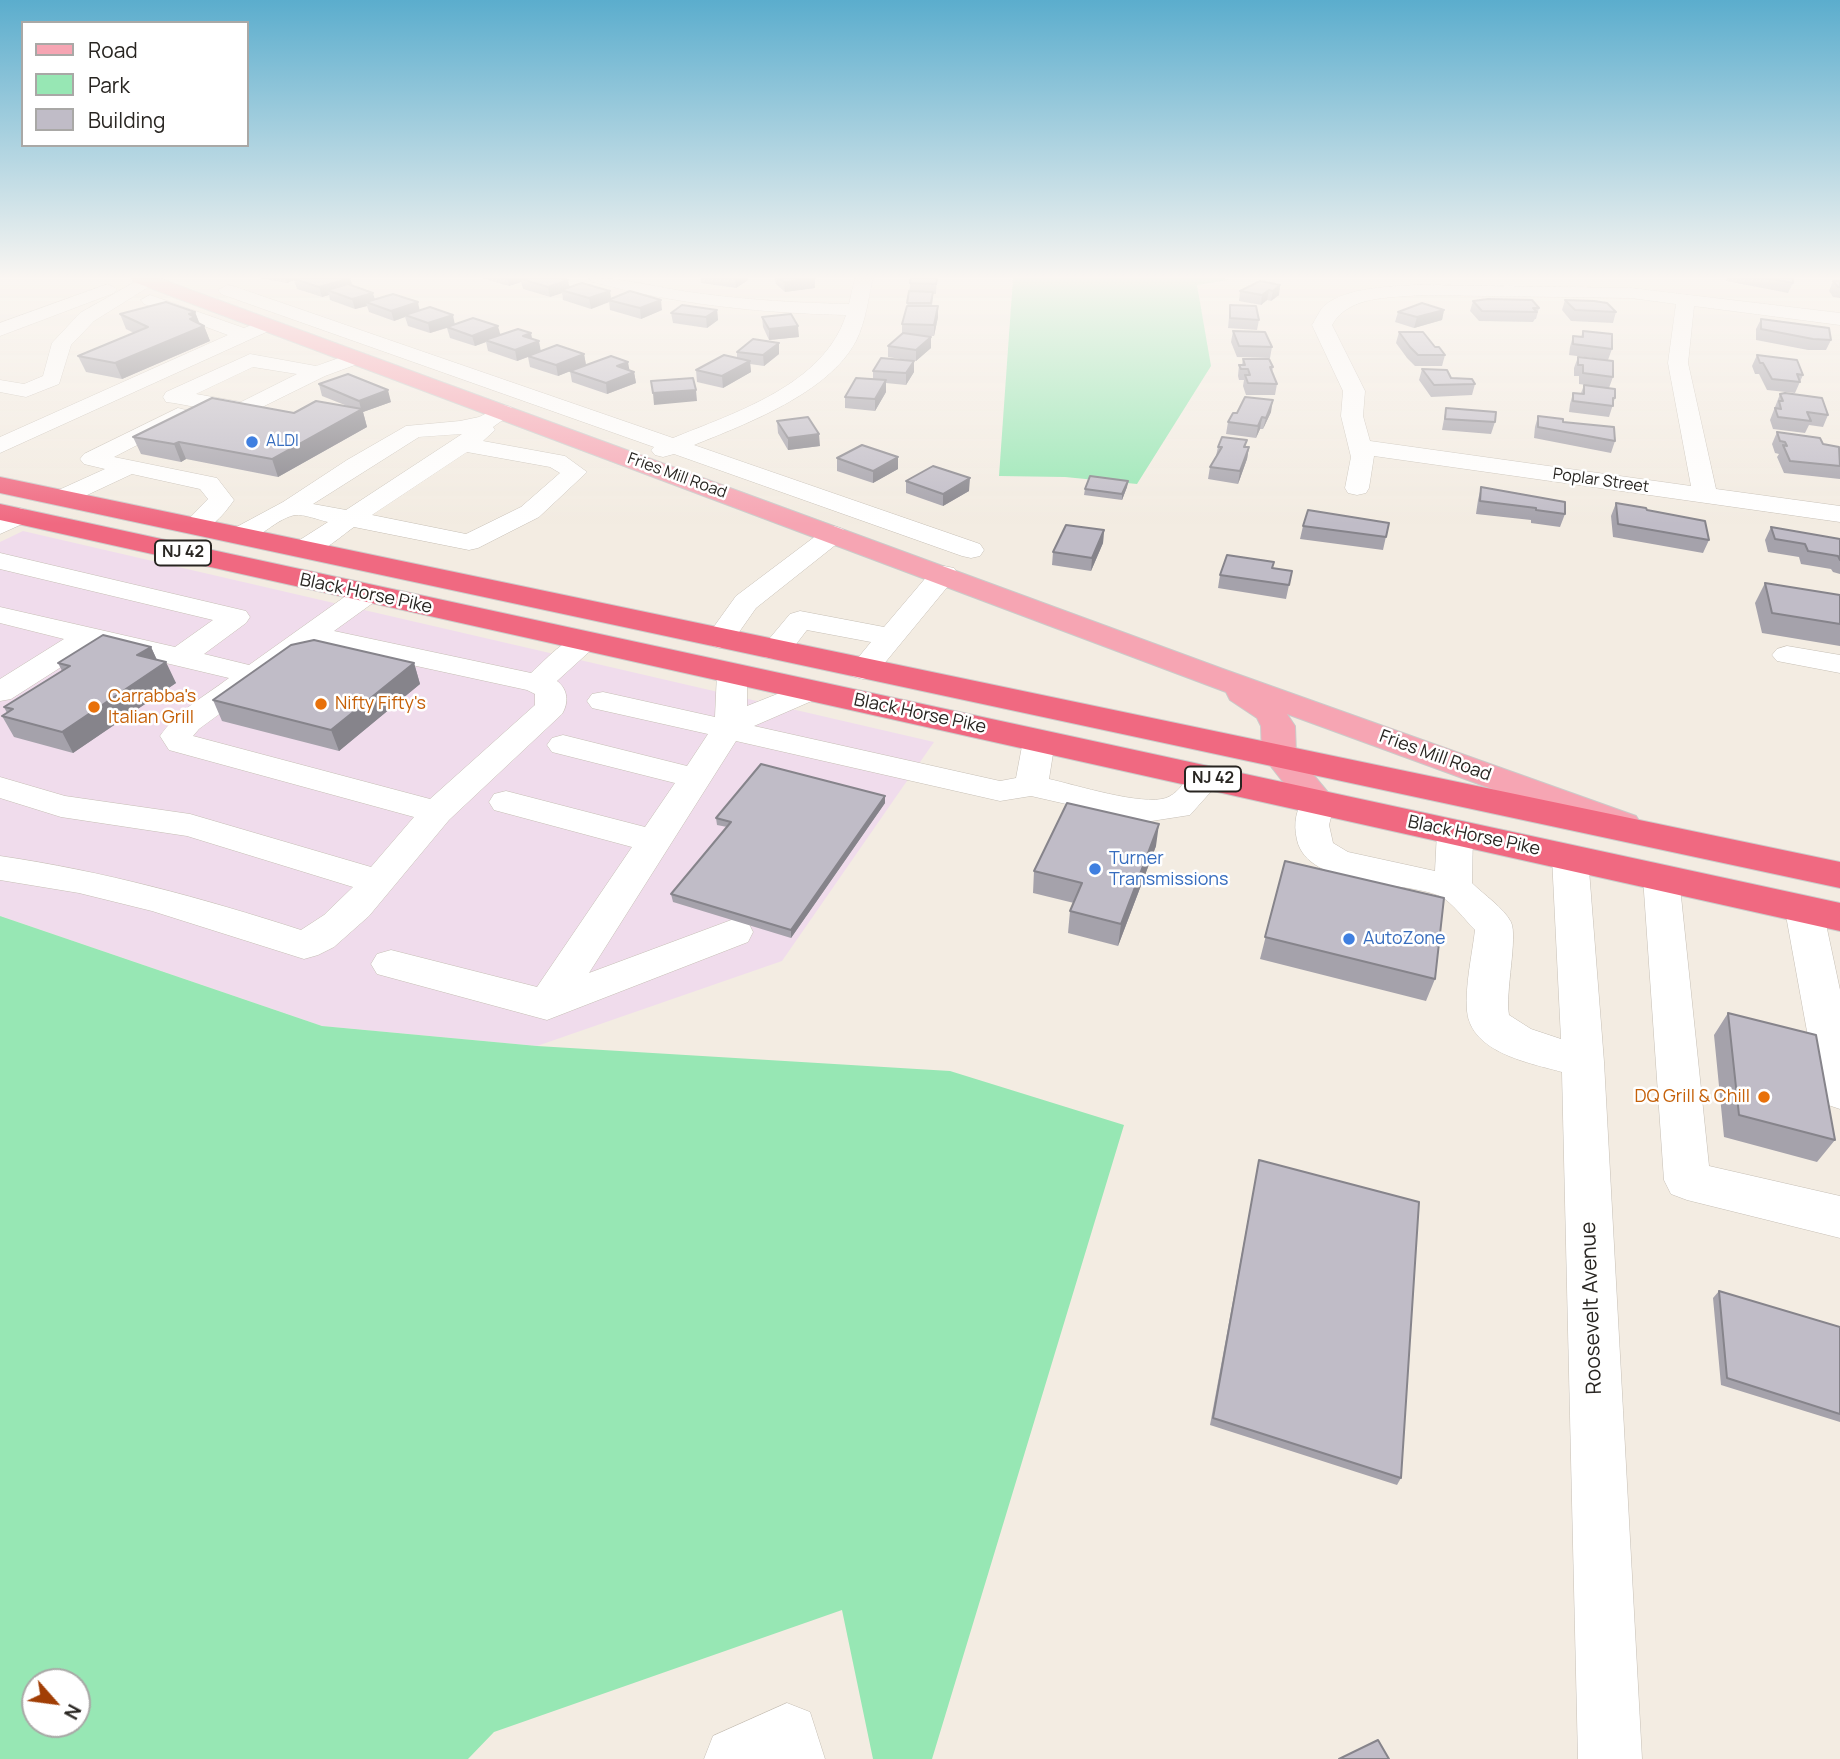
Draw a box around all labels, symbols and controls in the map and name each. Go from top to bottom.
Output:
legend [21,21,248,147]
text: Road [88,36,138,64]
text: Park [88,71,130,99]
text: Building [88,106,165,134]
place label: ALDI [266,432,299,452]
marker: ALDI [244,434,260,450]
street label: Fries Mill Road [625,449,729,503]
street label: Poplar Street [1552,465,1650,497]
road number: NJ 42 [155,540,211,566]
street label: Black Horse Pike [298,569,434,619]
place label: Carrabba's Italian Grill [108,686,196,728]
street label: Black Horse Pike [852,689,988,739]
place label: Nifty Fifty's [335,693,426,715]
marker: Nifty Fifty's [313,696,329,712]
marker: Carrabba's Italian Grill [86,699,102,715]
street label: Fries Mill Road [1376,726,1494,786]
road number: NJ 42 [1185,766,1241,792]
street label: Black Horse Pike [1406,811,1542,861]
place label: Turner Transmissions [1109,848,1228,890]
marker: Turner Transmissions [1087,861,1103,877]
place label: AutoZone [1363,928,1445,950]
marker: AutoZone [1341,931,1357,947]
place label: DQ Grill & Chill [1634,1086,1750,1108]
marker: DQ Grill & Chill [1756,1089,1772,1105]
street label: Roosevelt Avenue [1576,1221,1608,1395]
north arrow [21,1668,91,1738]
text: N [58,1700,87,1724]

